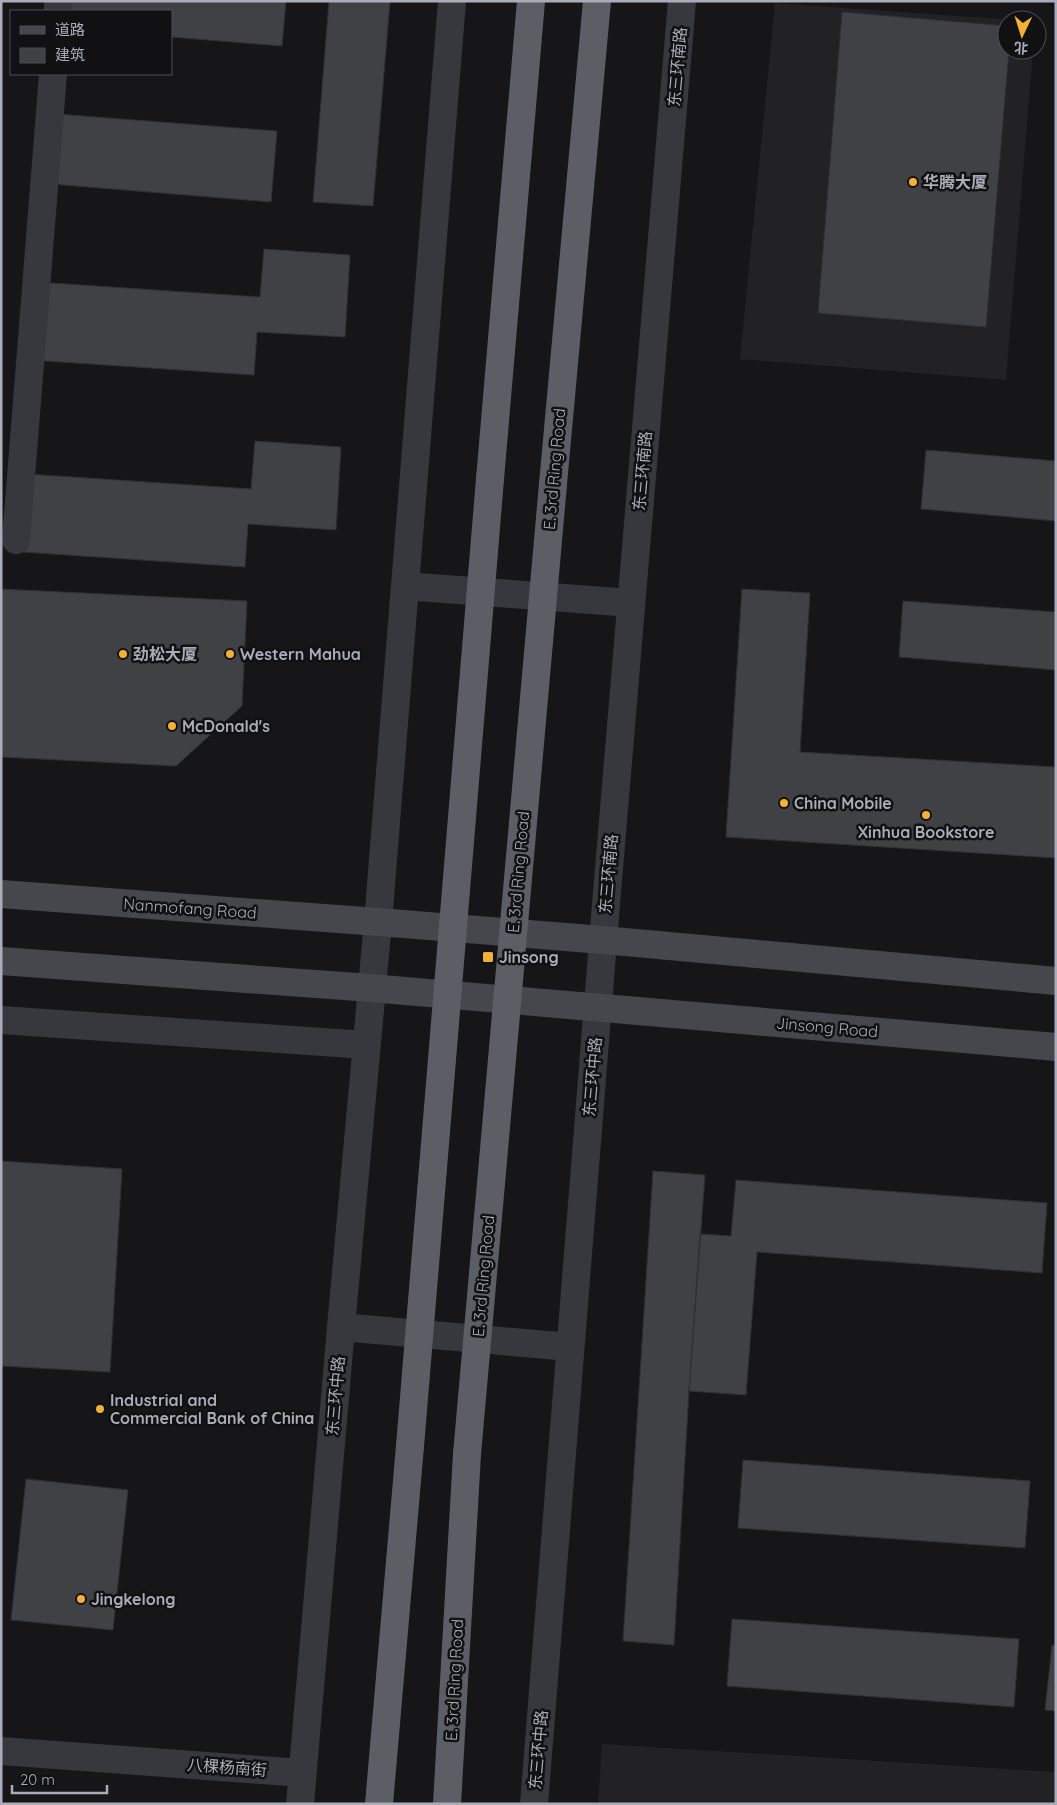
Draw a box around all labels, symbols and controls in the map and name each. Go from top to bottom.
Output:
legend [10,10,172,75]
north arrow [997,10,1047,60]
text: 道路 [55,20,85,39]
street label: 东三环南路 [664,26,690,108]
text: 北 [1013,39,1029,57]
text: 建筑 [55,45,85,64]
place label: 华腾大厦 [923,172,987,192]
marker: 华腾大厦 [907,176,919,188]
street label: E. 3rd Ring Road [539,407,569,531]
street label: 东三环南路 [629,430,655,512]
place label: 劲松大厦 [133,644,197,664]
place label: Western Mahua [240,644,361,664]
marker: 劲松大厦 [117,648,129,660]
marker: Western Mahua [224,648,236,660]
place label: McDonald's [182,716,270,736]
marker: McDonald's [166,720,178,732]
place label: China Mobile [794,793,892,813]
marker: China Mobile [778,797,790,809]
marker: Xinhua Bookstore [920,809,932,821]
street label: E. 3rd Ring Road [503,810,533,934]
place label: Xinhua Bookstore [858,822,994,842]
street label: 东三环南路 [595,833,621,915]
street label: Nanmofang Road [123,893,257,923]
place label: Jinsong [499,947,559,967]
marker: Jinsong [481,950,495,964]
street label: Jinsong Road [775,1013,879,1041]
street label: 东三环中路 [579,1036,605,1118]
street label: E. 3rd Ring Road [468,1214,498,1338]
street label: 东三环中路 [322,1355,348,1437]
place label: Industrial and Commercial Bank of China [110,1390,314,1428]
marker: Industrial and Commercial Bank of China [94,1403,106,1415]
place label: Jingkelong [91,1589,175,1609]
marker: Jingkelong [75,1593,87,1605]
street label: E. 3rd Ring Road [441,1619,467,1741]
street label: 东三环中路 [525,1709,551,1791]
street label: 八棵杨南街 [186,1754,268,1780]
scale bar [12,1762,108,1794]
text: 20 m [20,1770,55,1789]

